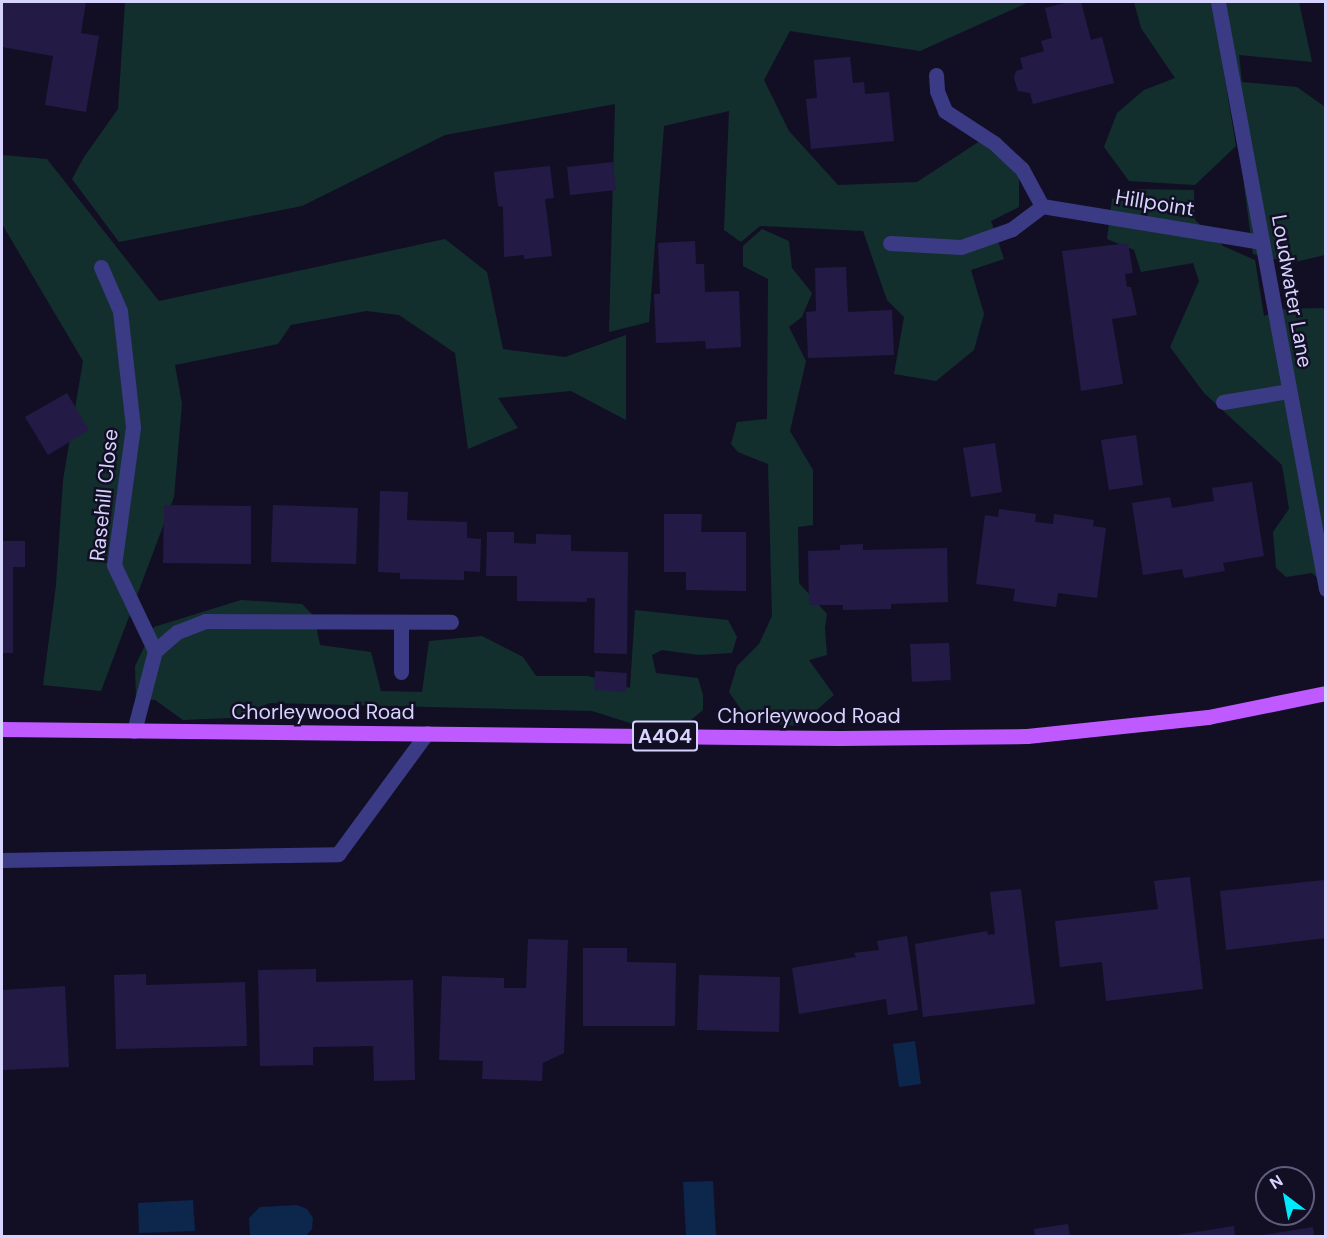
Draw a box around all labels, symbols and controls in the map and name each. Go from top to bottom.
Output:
street label: Hillpoint [1114,184,1196,222]
street label: Loudwater Lane [1266,213,1318,369]
street label: Rasehill Close [85,428,123,562]
street label: Chorleywood Road [231,699,415,725]
street label: Chorleywood Road [717,703,901,729]
road number: A404 [632,719,698,753]
north arrow [1255,1166,1315,1226]
text: N [1266,1170,1287,1194]

